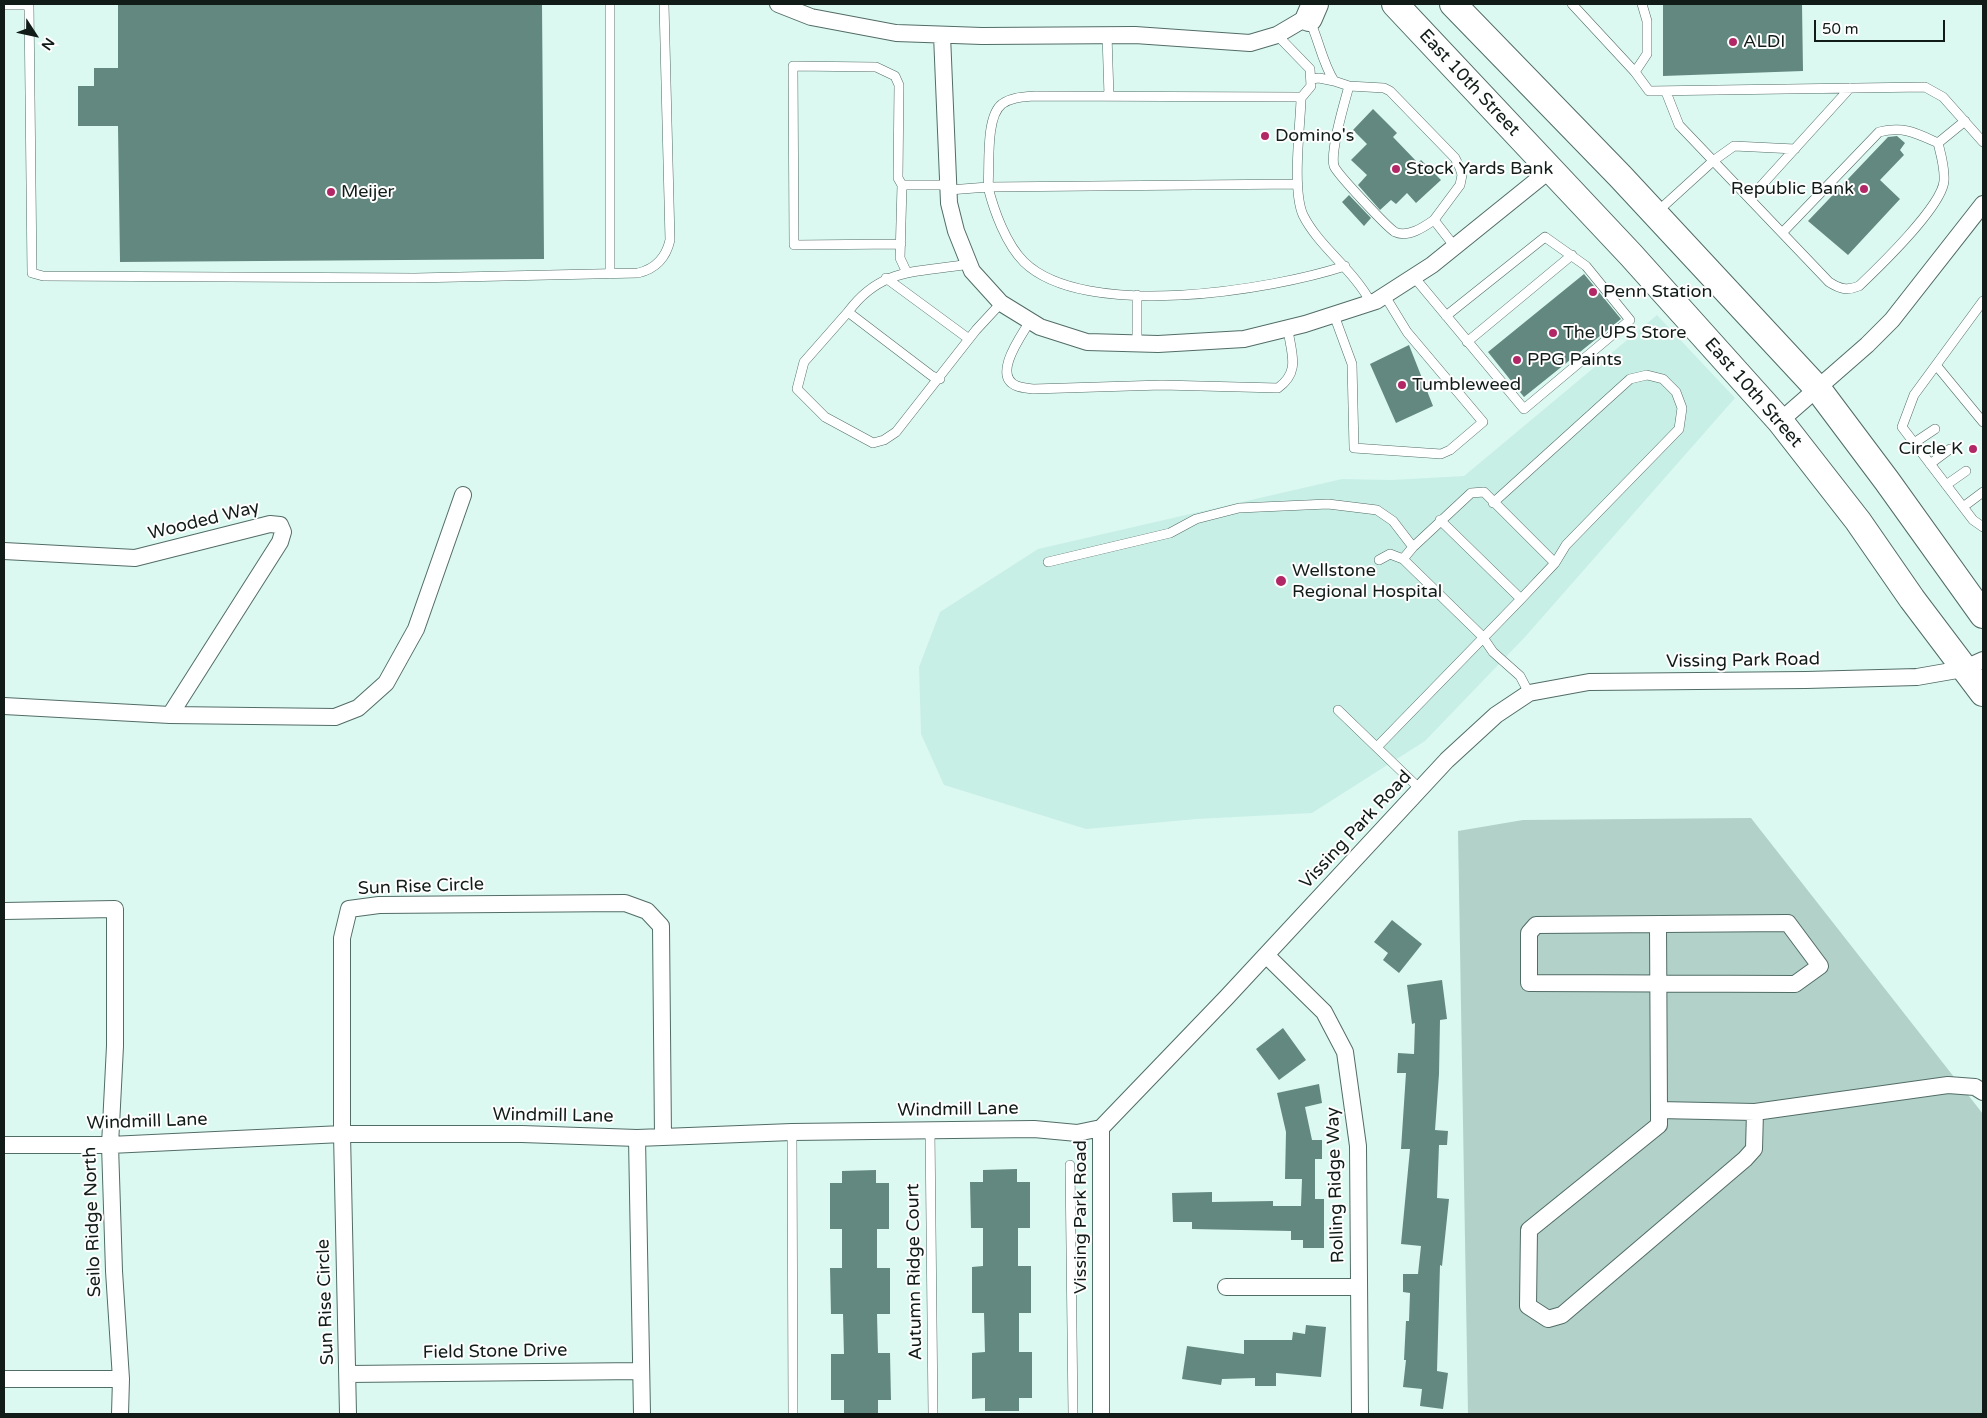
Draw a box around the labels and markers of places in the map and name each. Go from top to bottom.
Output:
place label: ALDI [1743,31,1785,53]
marker: ALDI [1727,36,1739,48]
place label: Domino's [1275,125,1354,147]
marker: Domino's [1259,130,1271,142]
place label: Stock Yards Bank [1406,158,1553,180]
marker: Stock Yards Bank [1390,163,1402,175]
place label: Republic Bank [1731,178,1854,200]
place label: Meijer [341,181,394,203]
marker: Republic Bank [1858,183,1870,195]
marker: Meijer [325,186,337,198]
place label: Penn Station [1603,281,1712,303]
marker: Penn Station [1587,286,1599,298]
place label: The UPS Store [1563,322,1686,344]
marker: The UPS Store [1547,327,1559,339]
place label: PPG Paints [1527,349,1622,371]
marker: PPG Paints [1511,354,1523,366]
place label: Tumbleweed [1412,374,1521,396]
marker: Tumbleweed [1396,379,1408,391]
place label: Circle K [1898,438,1963,460]
marker: Circle K [1967,443,1979,455]
place label: Wellstone Regional Hospital [1292,560,1442,602]
marker: Wellstone Regional Hospital [1274,574,1288,588]

